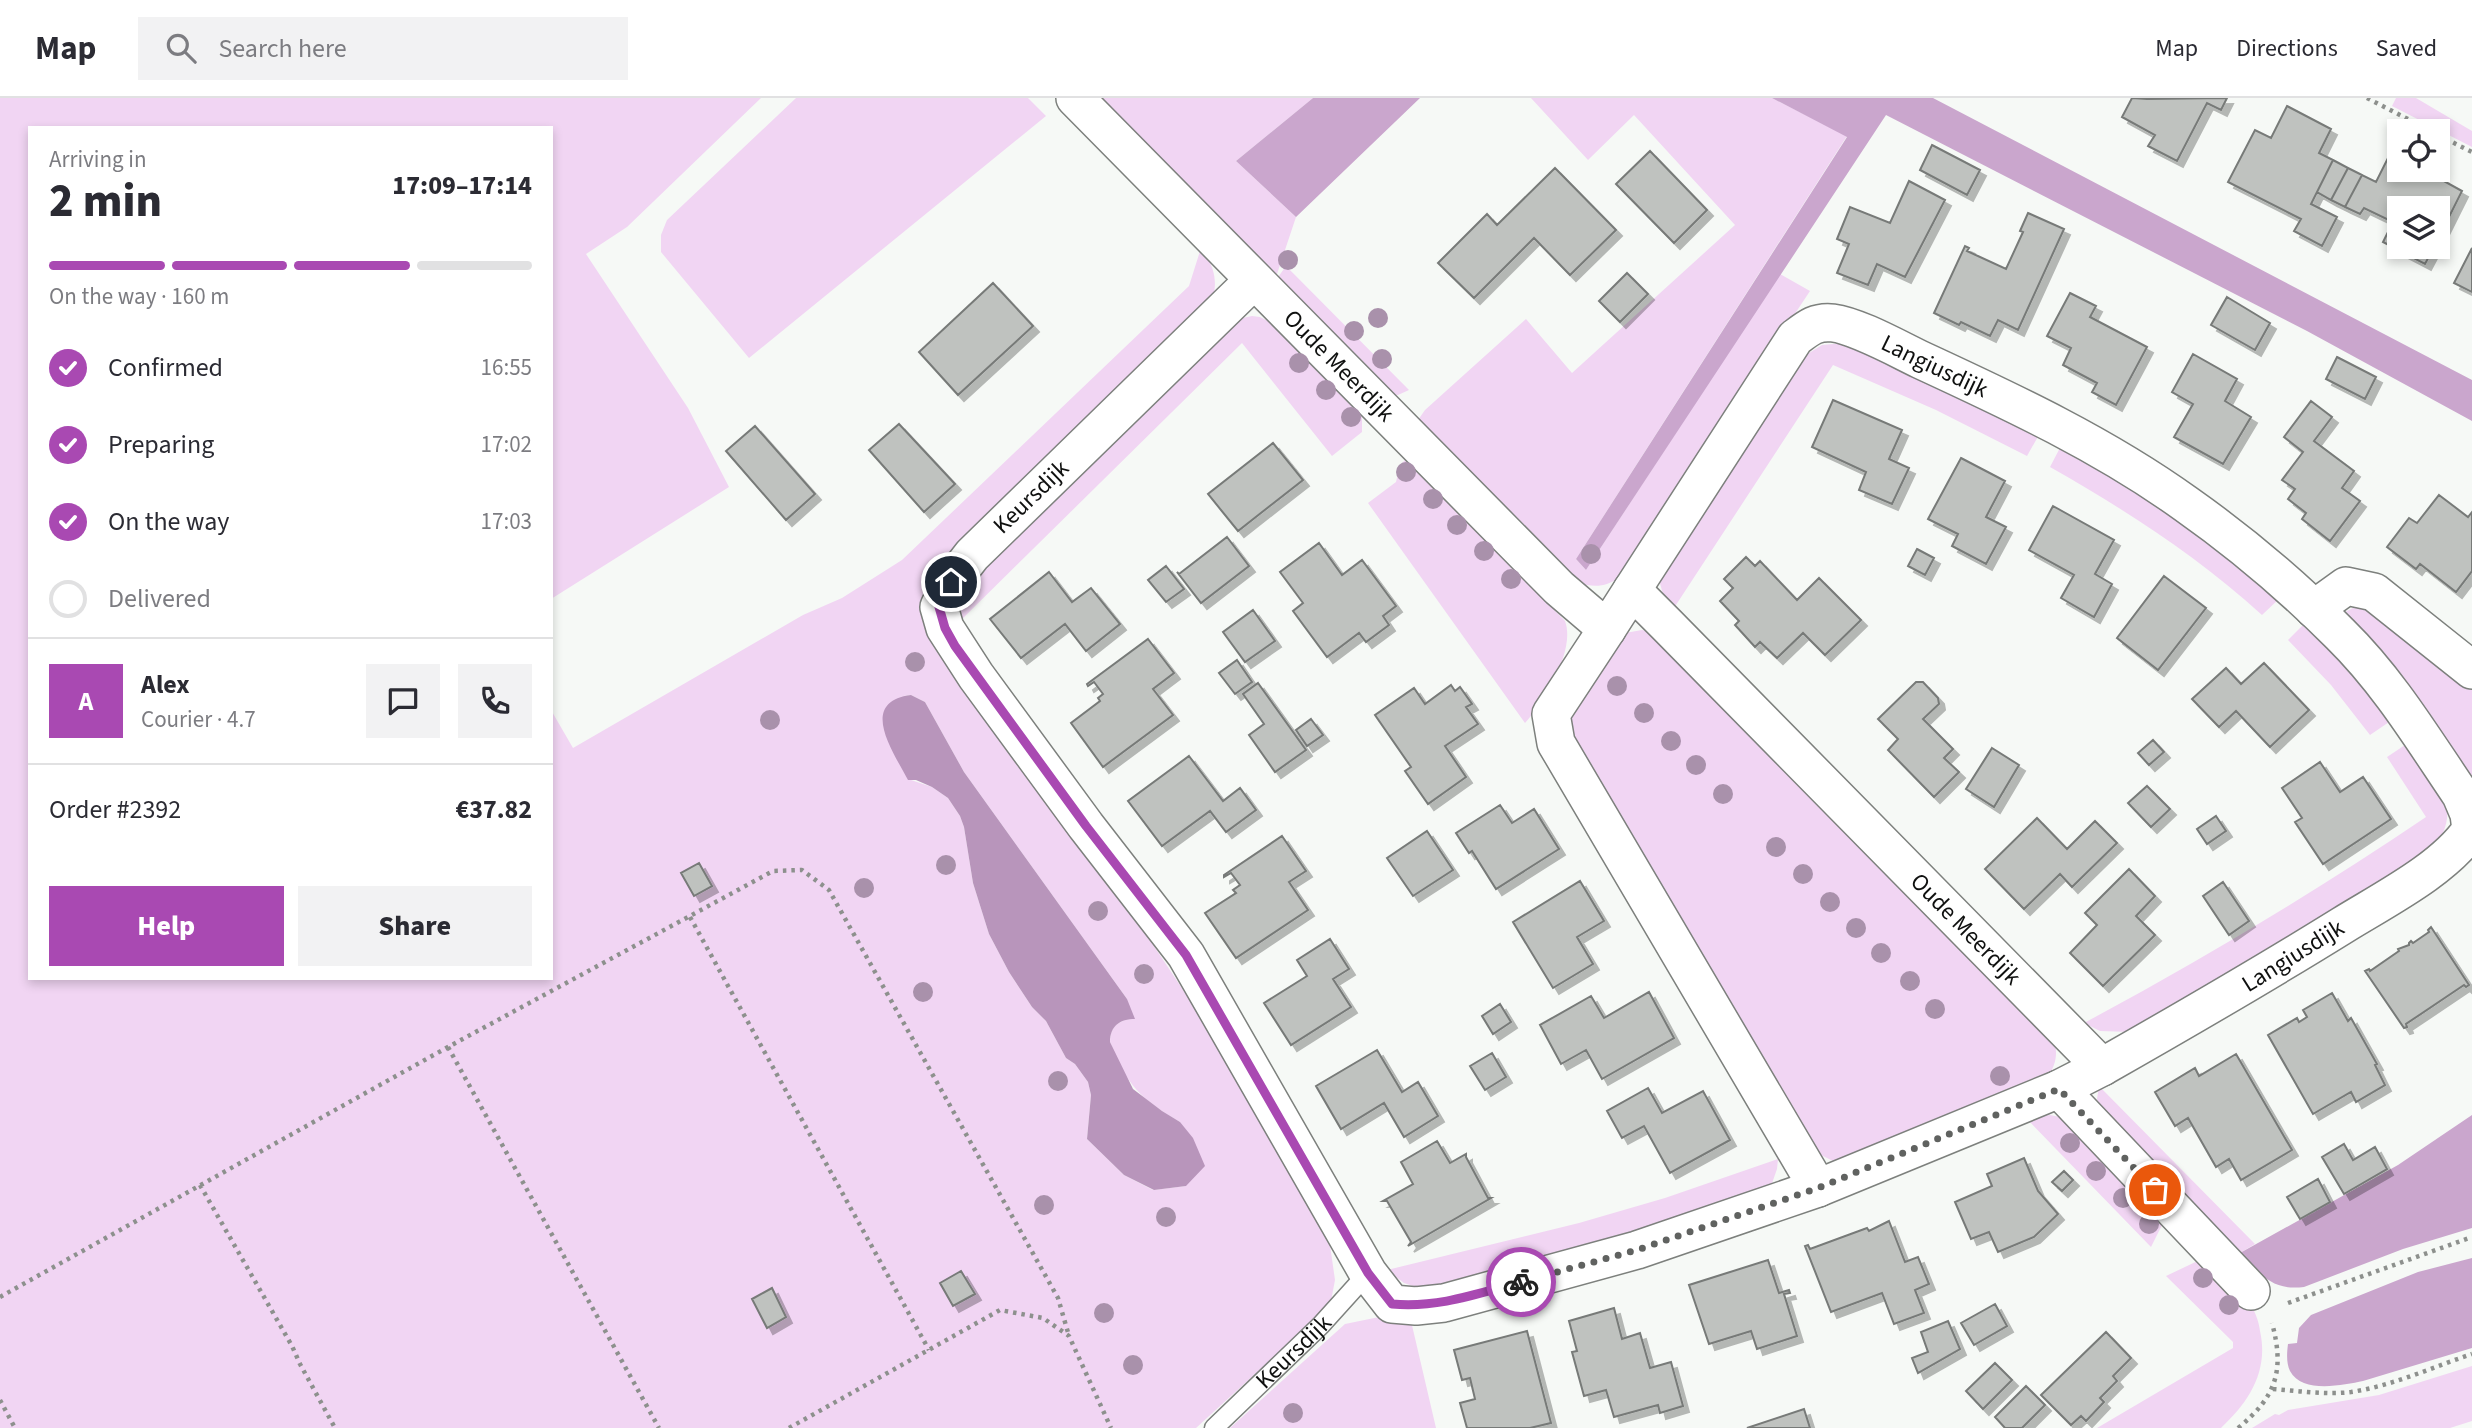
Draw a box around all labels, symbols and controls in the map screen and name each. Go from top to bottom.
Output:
search box [138,17,628,80]
text: Map [35,25,96,72]
icon: search [162,29,200,67]
text: Search here [218,30,347,67]
text: Map [2155,31,2198,66]
text: Directions [2236,31,2338,66]
text: Saved [2376,31,2437,66]
map controls [2387,119,2450,259]
button: locate [2387,119,2450,182]
text: Arriving in [49,143,147,176]
text: 17:09–17:14 [392,167,532,204]
text: 2 min [49,169,162,234]
button: layers [2387,196,2450,259]
text: On the way · 160 m [49,280,229,313]
street label: Oude Meerdijk [1276,301,1403,430]
street label: Langiusdijk [1875,325,1994,407]
icon: check [49,349,87,387]
text: Confirmed [108,349,223,386]
text: 16:55 [481,351,532,384]
icon: check [49,426,87,464]
text: Preparing [108,426,214,463]
text: 17:02 [481,428,532,461]
street label: Keursdijk [985,452,1077,542]
icon: check [49,503,87,541]
text: On the way [108,503,229,540]
text: 17:03 [481,505,532,538]
pin [921,552,981,612]
icon: home [932,563,970,601]
text: Delivered [108,580,211,617]
button: chat [366,664,440,738]
button: phone [458,664,532,738]
text: Alex [141,666,190,703]
text: A [79,683,93,720]
text: Courier · 4.7 [141,703,256,736]
text: Order #2392 [49,791,181,828]
text: €37.82 [456,791,532,828]
street label: Oude Meerdijk [1903,865,2030,993]
button: Help [49,886,284,966]
button: Share [298,886,532,966]
street label: Langiusdijk [2235,911,2351,1001]
pin [2125,1160,2185,1220]
icon: bag [2136,1171,2174,1209]
courier [1486,1247,1556,1317]
icon: bike [1502,1263,1540,1301]
street label: Keursdijk [1247,1307,1340,1397]

